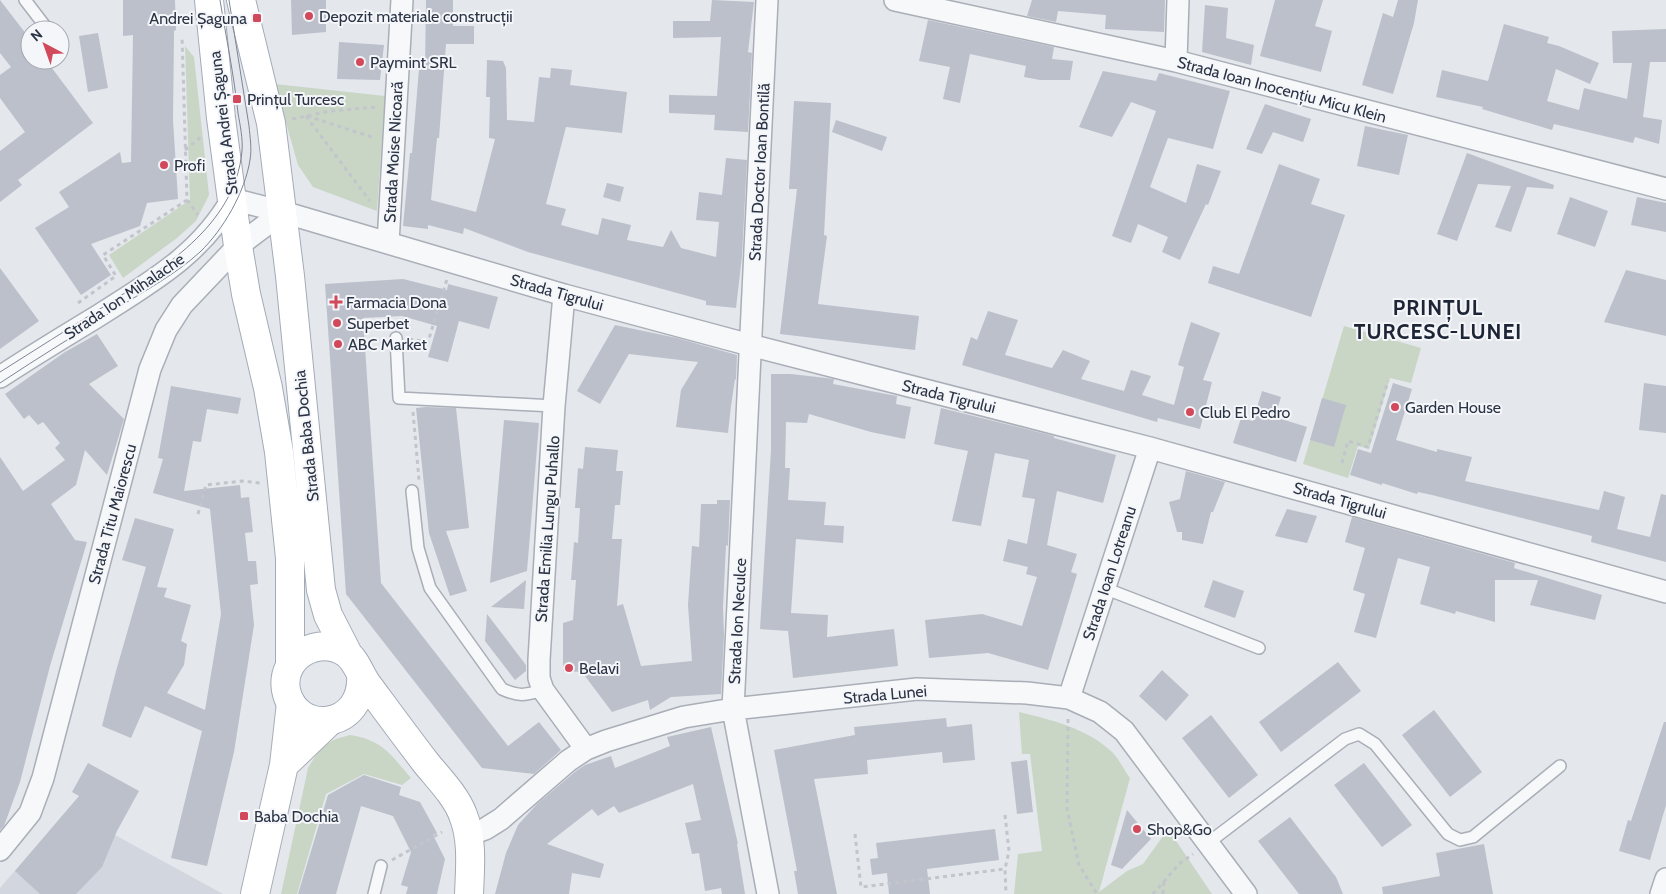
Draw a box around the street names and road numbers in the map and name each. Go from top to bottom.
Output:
street label: Strada Andrei Șaguna [205,49,243,196]
street label: Strada Ioan Inocențiu Micu Klein [1175,52,1389,128]
street label: Strada Moise Nicoară [380,81,407,223]
street label: Strada Doctor Ioan Bontilă [745,82,774,261]
street label: Strada Ion Mihalache [61,249,188,344]
street label: Strada Tigrului [508,270,606,315]
street label: Strada Baba Dochia [290,369,323,503]
street label: Strada Tigrului [900,376,998,417]
street label: Strada Emilia Lungu Puhallo [531,435,564,623]
street label: Strada Titu Maiorescu [85,442,140,586]
street label: Strada Tigrului [1291,478,1389,523]
street label: Strada Ioan Lotreanu [1079,504,1140,643]
street label: Strada Ion Neculce [725,557,750,685]
street label: Strada Lunei [842,681,928,708]

